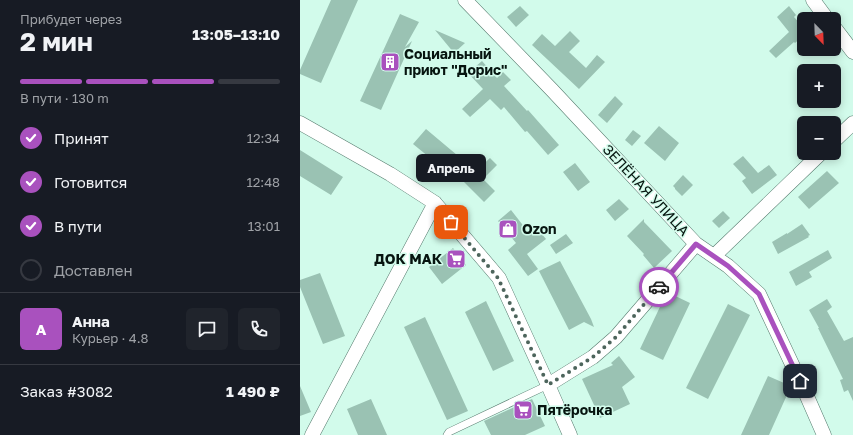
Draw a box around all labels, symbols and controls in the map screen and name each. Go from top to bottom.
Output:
text: Прибудет через [20,11,122,27]
north arrow [797,12,841,56]
map controls [797,12,841,160]
text: 13:05–13:10 [192,25,280,43]
text: 2 мин [20,26,93,57]
place label: Социальный приют "Дорис" [404,45,507,78]
building icon: Социальный приют "Дорис" [379,51,401,73]
button: + [797,64,841,108]
text: В пути · 130 m [20,90,109,106]
button: − [797,116,841,160]
icon: check [20,127,42,149]
text: Принят [54,129,109,147]
text: 12:34 [247,130,280,146]
street label: ЗЕЛЁНАЯ УЛИЦА [600,140,694,239]
callout: Апрель [416,154,486,182]
text: Апрель [427,160,475,176]
icon: check [20,171,42,193]
text: Готовится [54,173,127,191]
text: 12:48 [246,174,280,190]
pin [434,205,468,239]
icon: bag [440,211,462,233]
icon: check [20,215,42,237]
text: В пути [54,217,102,235]
text: 13:01 [248,218,280,234]
shop icon: Ozon [497,218,519,240]
place label: Ozon [522,220,557,237]
supermarket icon: ДОК МАК [445,248,467,270]
place label: ДОК МАК [374,250,443,267]
text: Доставлен [54,261,133,279]
courier [639,267,679,307]
icon: car [648,276,670,298]
button: chat [186,308,228,350]
button: phone [238,308,280,350]
text: Анна [72,312,110,330]
text: А [36,320,46,338]
text: Курьер · 4.8 [72,330,149,346]
pin [783,364,817,398]
icon: home [789,370,811,392]
text: Заказ #3082 [20,382,113,400]
text: 1 490 ₽ [226,382,280,400]
supermarket icon: Пятёрочка [512,399,534,421]
place label: Пятёрочка [537,401,612,418]

